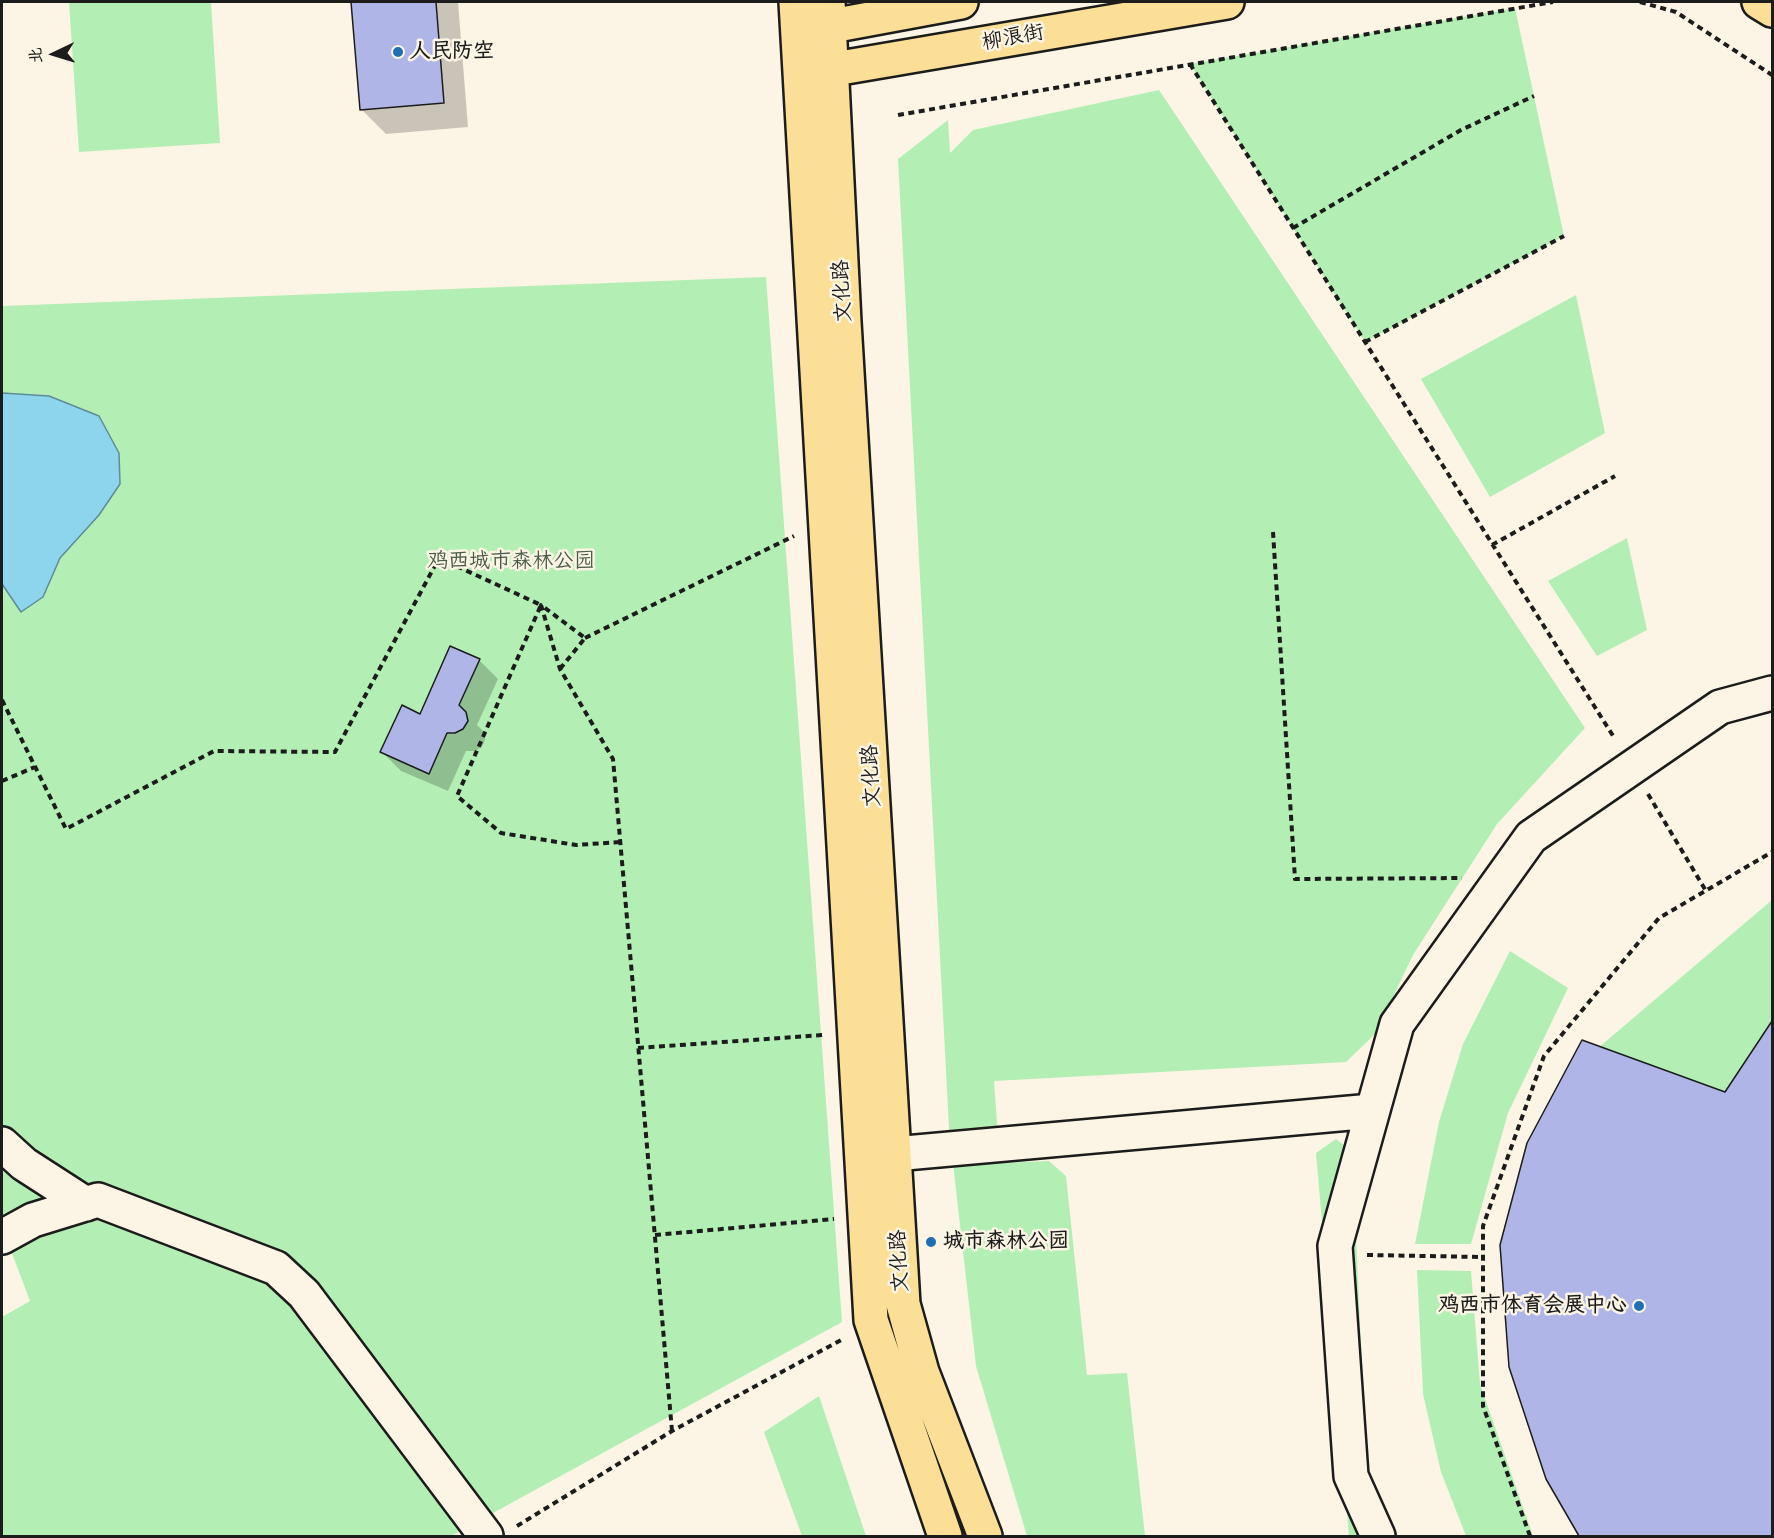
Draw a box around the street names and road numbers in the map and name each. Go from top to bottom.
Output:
street label: 柳浪街 [980,20,1046,56]
street label: 文化路 [829,259,857,323]
street label: 文化路 [858,744,886,808]
street label: 文化路 [886,1229,914,1293]

